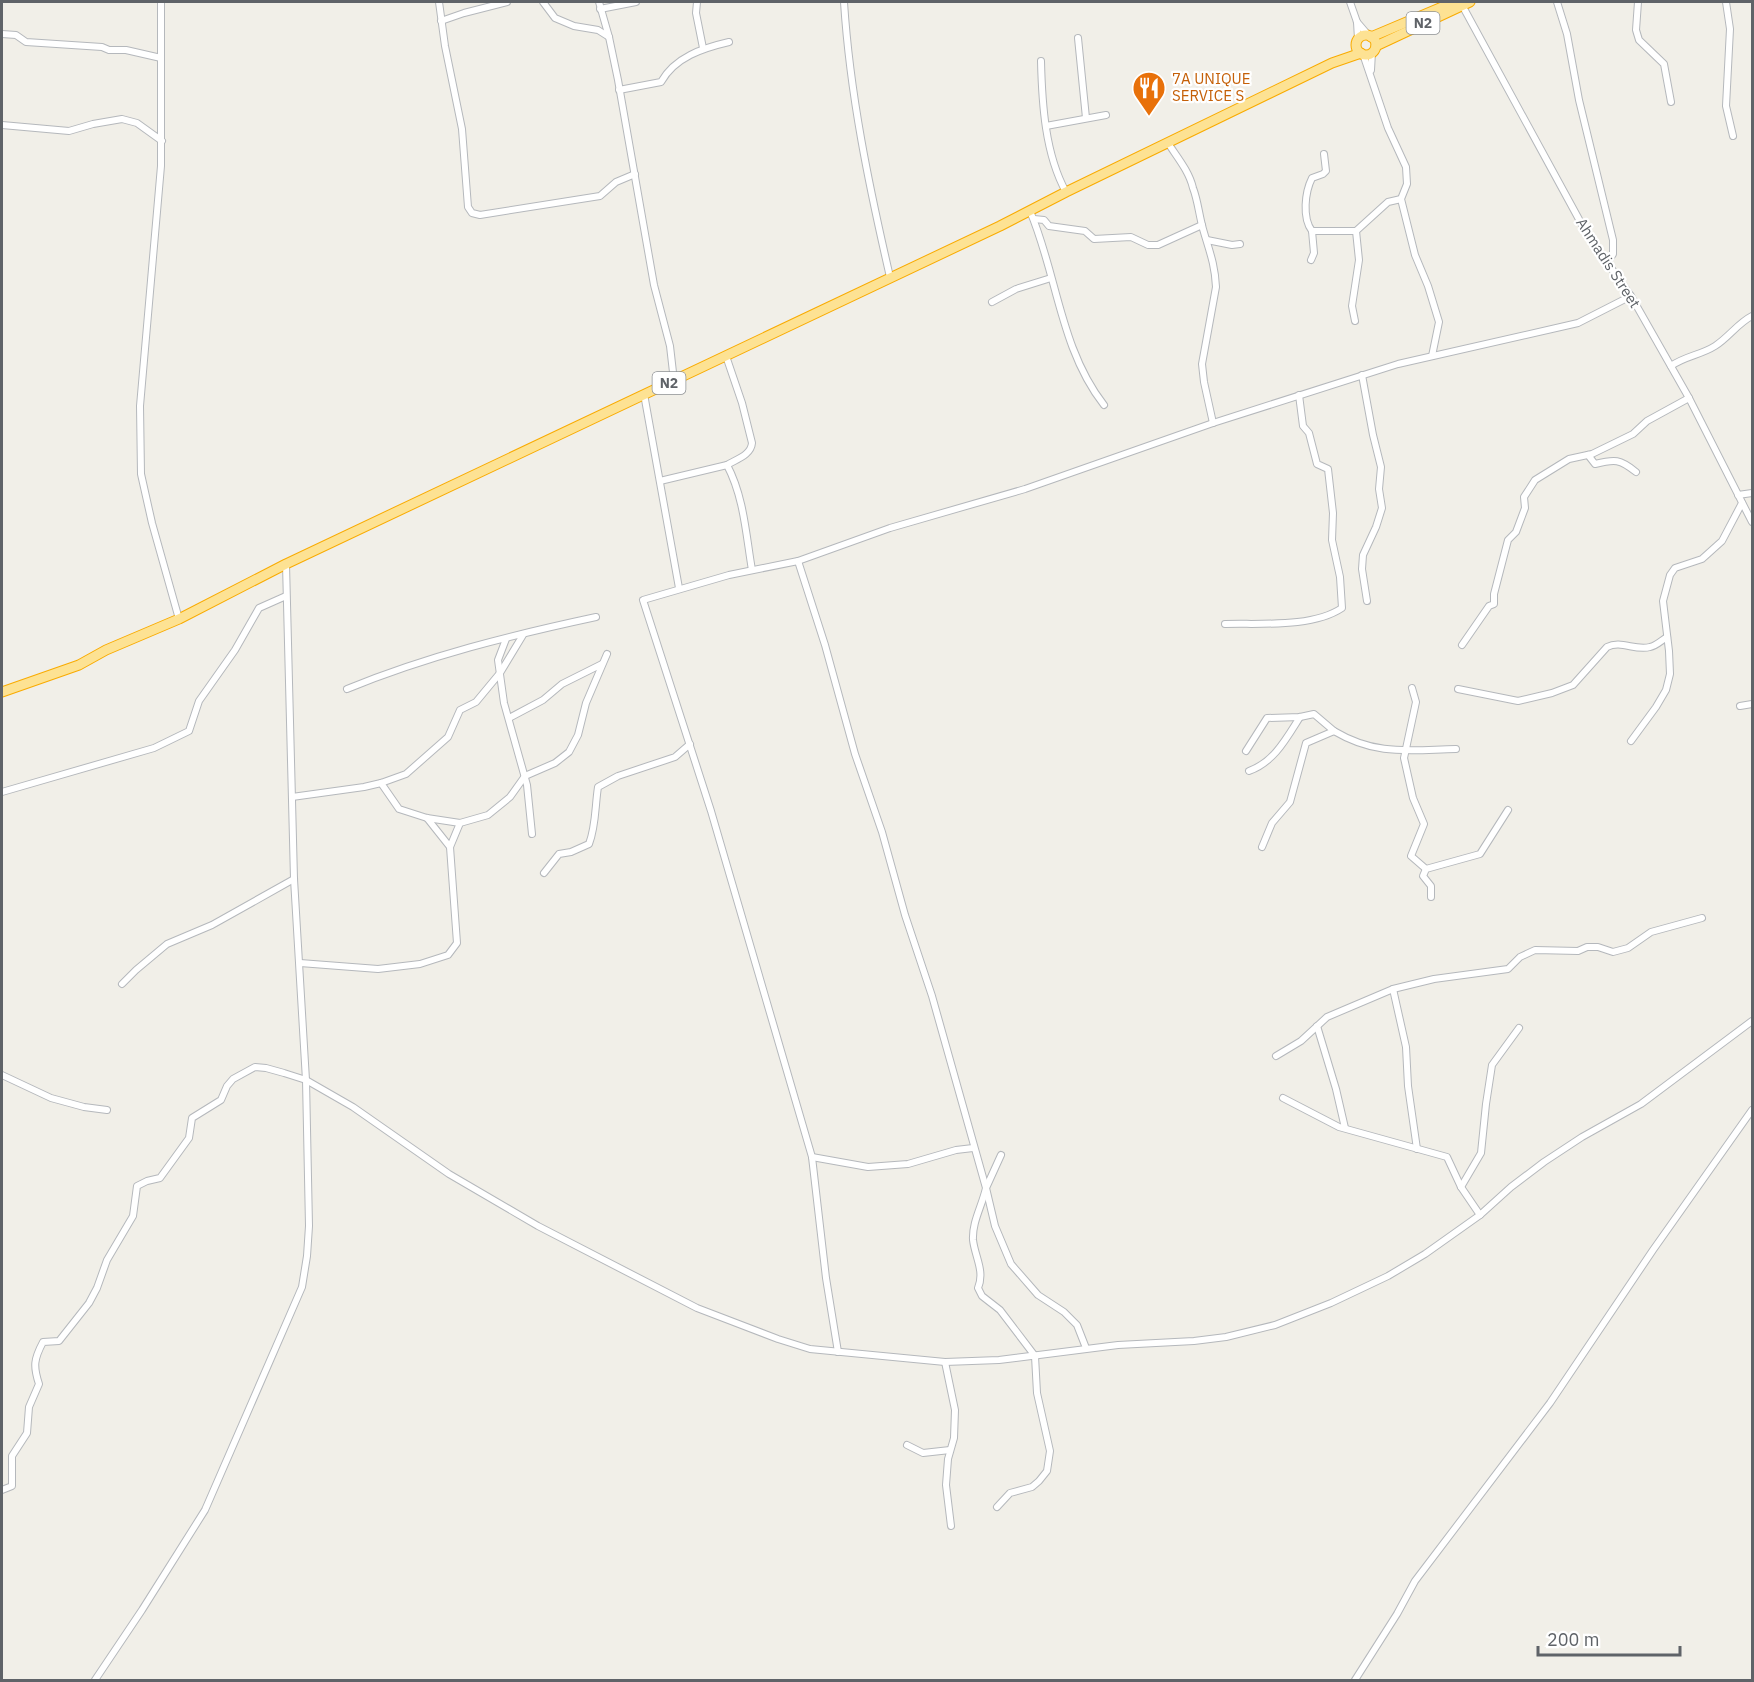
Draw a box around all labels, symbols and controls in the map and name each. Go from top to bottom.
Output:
road number: N2 [1406,12,1440,34]
place label: 7A UNIQUE SERVICE S [1172,69,1250,105]
restaurant icon: 7A UNIQUE SERVICE S [1131,70,1167,117]
street label: Ahmadis Street [1572,214,1645,311]
road number: N2 [652,372,686,394]
scale bar [1538,1619,1680,1657]
text: 200 m [1547,1628,1599,1651]

